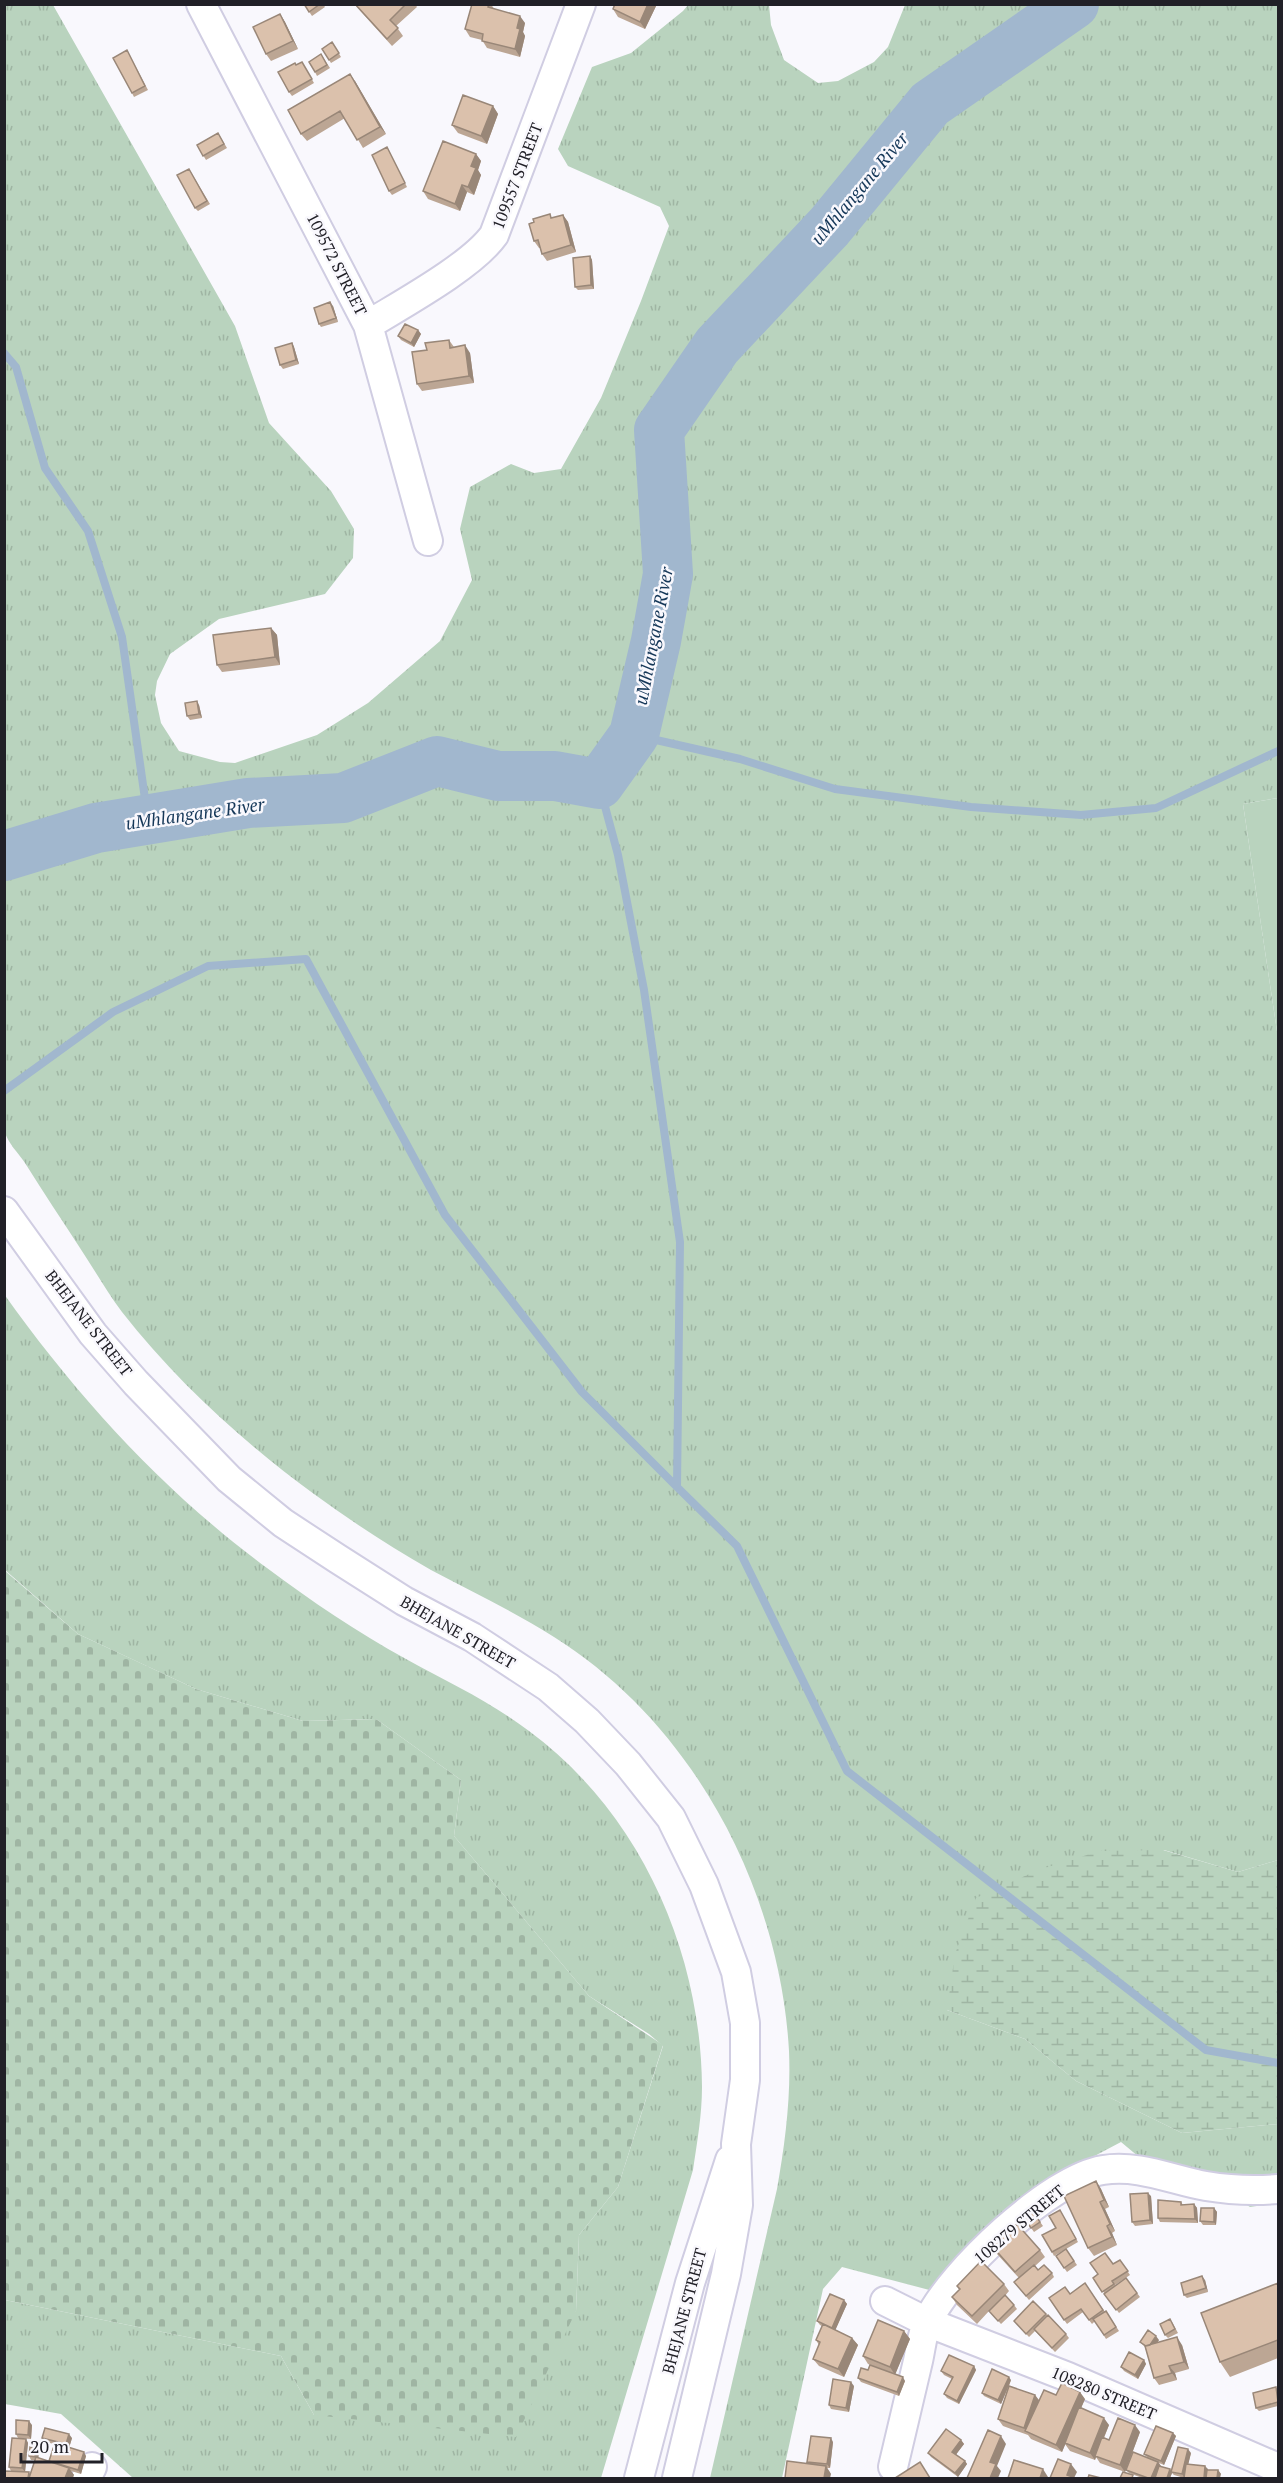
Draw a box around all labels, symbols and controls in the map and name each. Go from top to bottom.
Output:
street label: 109557 STREET [487,120,547,232]
water label: uMhlangane River [805,126,914,249]
street label: 109572 STREET [302,209,372,319]
water label: uMhlangane River [628,564,678,707]
water label: uMhlangane River [124,791,267,835]
street label: BHEJANE STREET [41,1265,138,1381]
street label: BHEJANE STREET [397,1590,520,1674]
street label: 108279 STREET [969,2179,1069,2269]
street label: BHEJANE STREET [657,2246,711,2376]
street label: 108280 STREET [1048,2361,1160,2425]
scale bar [21,2426,102,2464]
text: 20 m [30,2434,70,2458]

